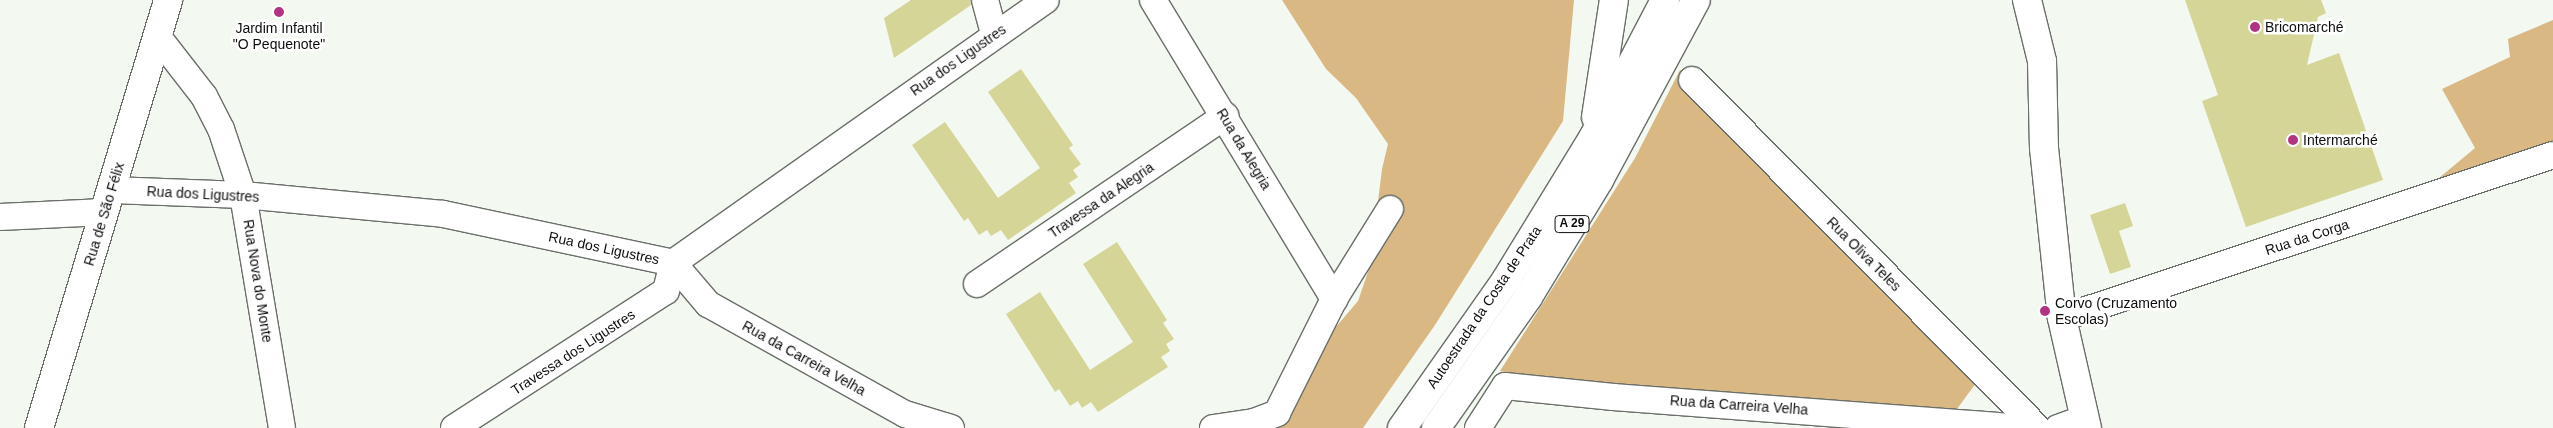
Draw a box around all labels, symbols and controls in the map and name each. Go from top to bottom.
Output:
marker: Jardim Infantil "O Pequenote" [273,6,285,18]
place label: Bricomarché [2265,19,2344,35]
place label: Jardim Infantil "O Pequenote" [233,20,325,52]
street label: Rua dos Ligustres [907,21,1009,99]
marker: Bricomarché [2249,21,2261,33]
street label: Rua da Alegria [1213,105,1275,193]
place label: Intermarché [2303,132,2378,148]
marker: Intermarché [2287,134,2299,146]
street label: Travessa da Alegria [1045,158,1157,242]
street label: Rua de São Félix [80,160,128,268]
street label: Rua dos Ligustres [146,183,260,205]
street label: Rua Oliva Teles [1823,213,1905,295]
road number: A 29 [1553,214,1591,233]
street label: Rua da Corga [2263,216,2351,258]
street label: Rua Nova do Monte [240,218,276,344]
street label: Autoestrada da Costa de Prata [1423,223,1545,391]
street label: Rua dos Ligustres [547,228,661,268]
place label: Corvo (Cruzamento Escolas) [2055,295,2177,328]
marker: Corvo (Cruzamento Escolas) [2039,305,2051,317]
street label: Travessa dos Ligustres [508,306,638,398]
street label: Rua da Carreira Velha [739,317,869,399]
street label: Rua da Carreira Velha [1669,392,1809,418]

